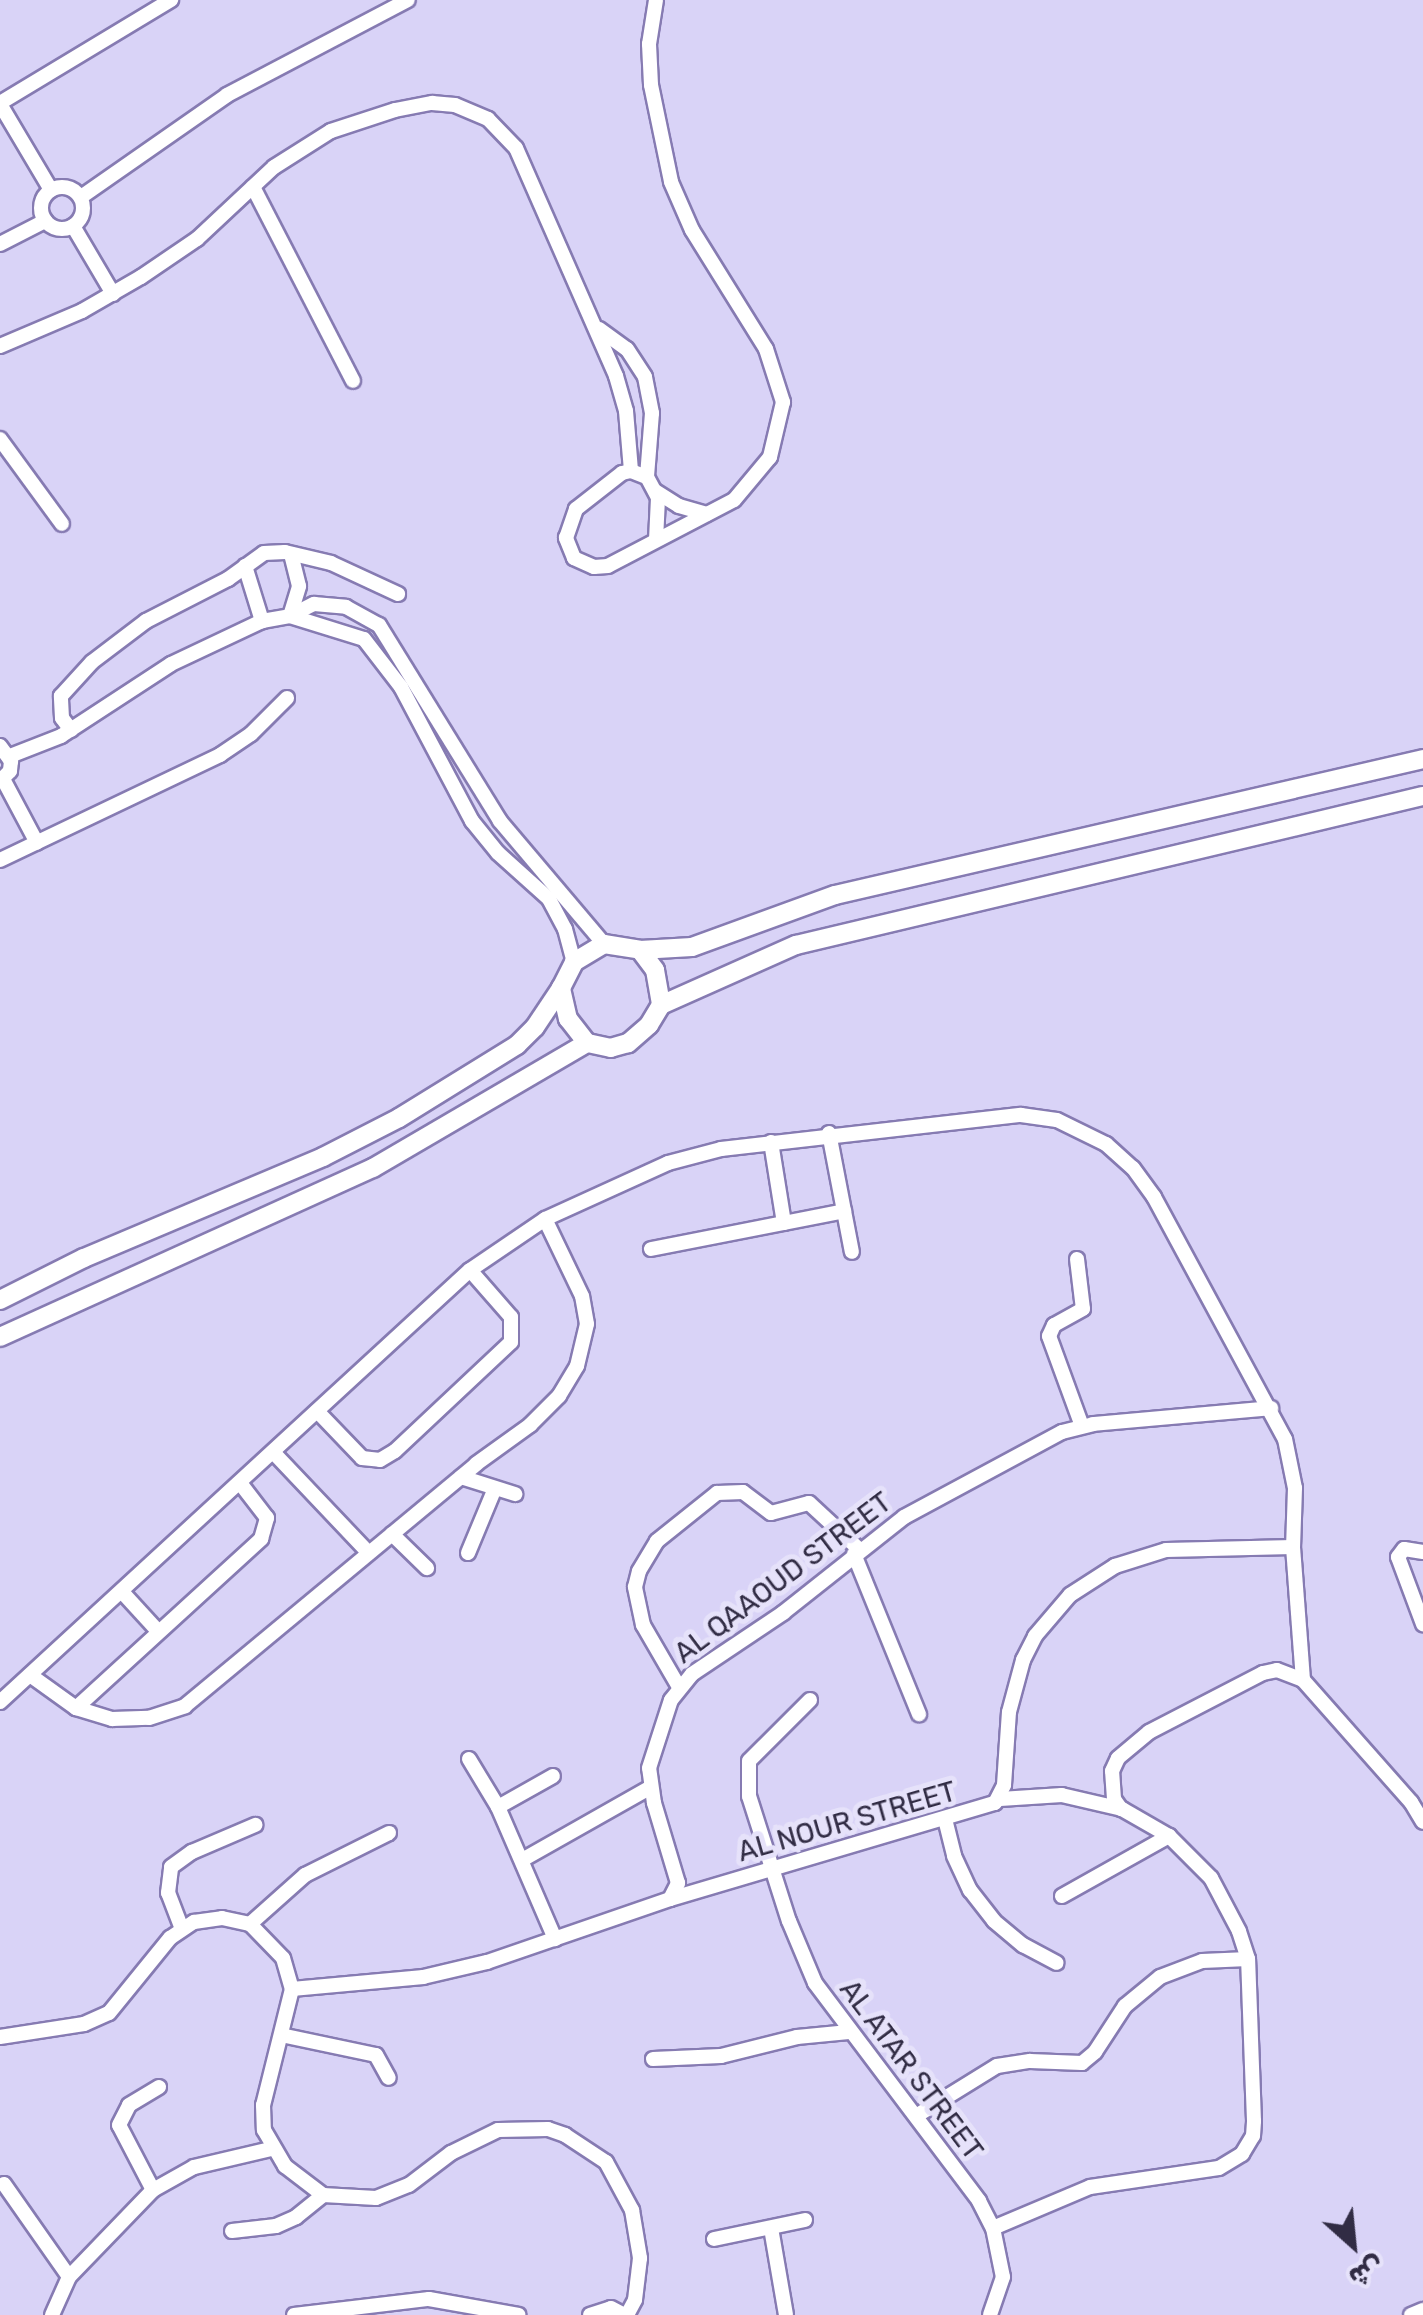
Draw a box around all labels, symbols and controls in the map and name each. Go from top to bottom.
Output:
street label: AL QAAOUD STREET [668,1485,898,1671]
street label: AL NOUR STREET [733,1775,961,1869]
street label: AL ATAR STREET [832,1973,990,2167]
north arrow [1303,2195,1403,2295]
text: ش [1344,2249,1390,2295]

